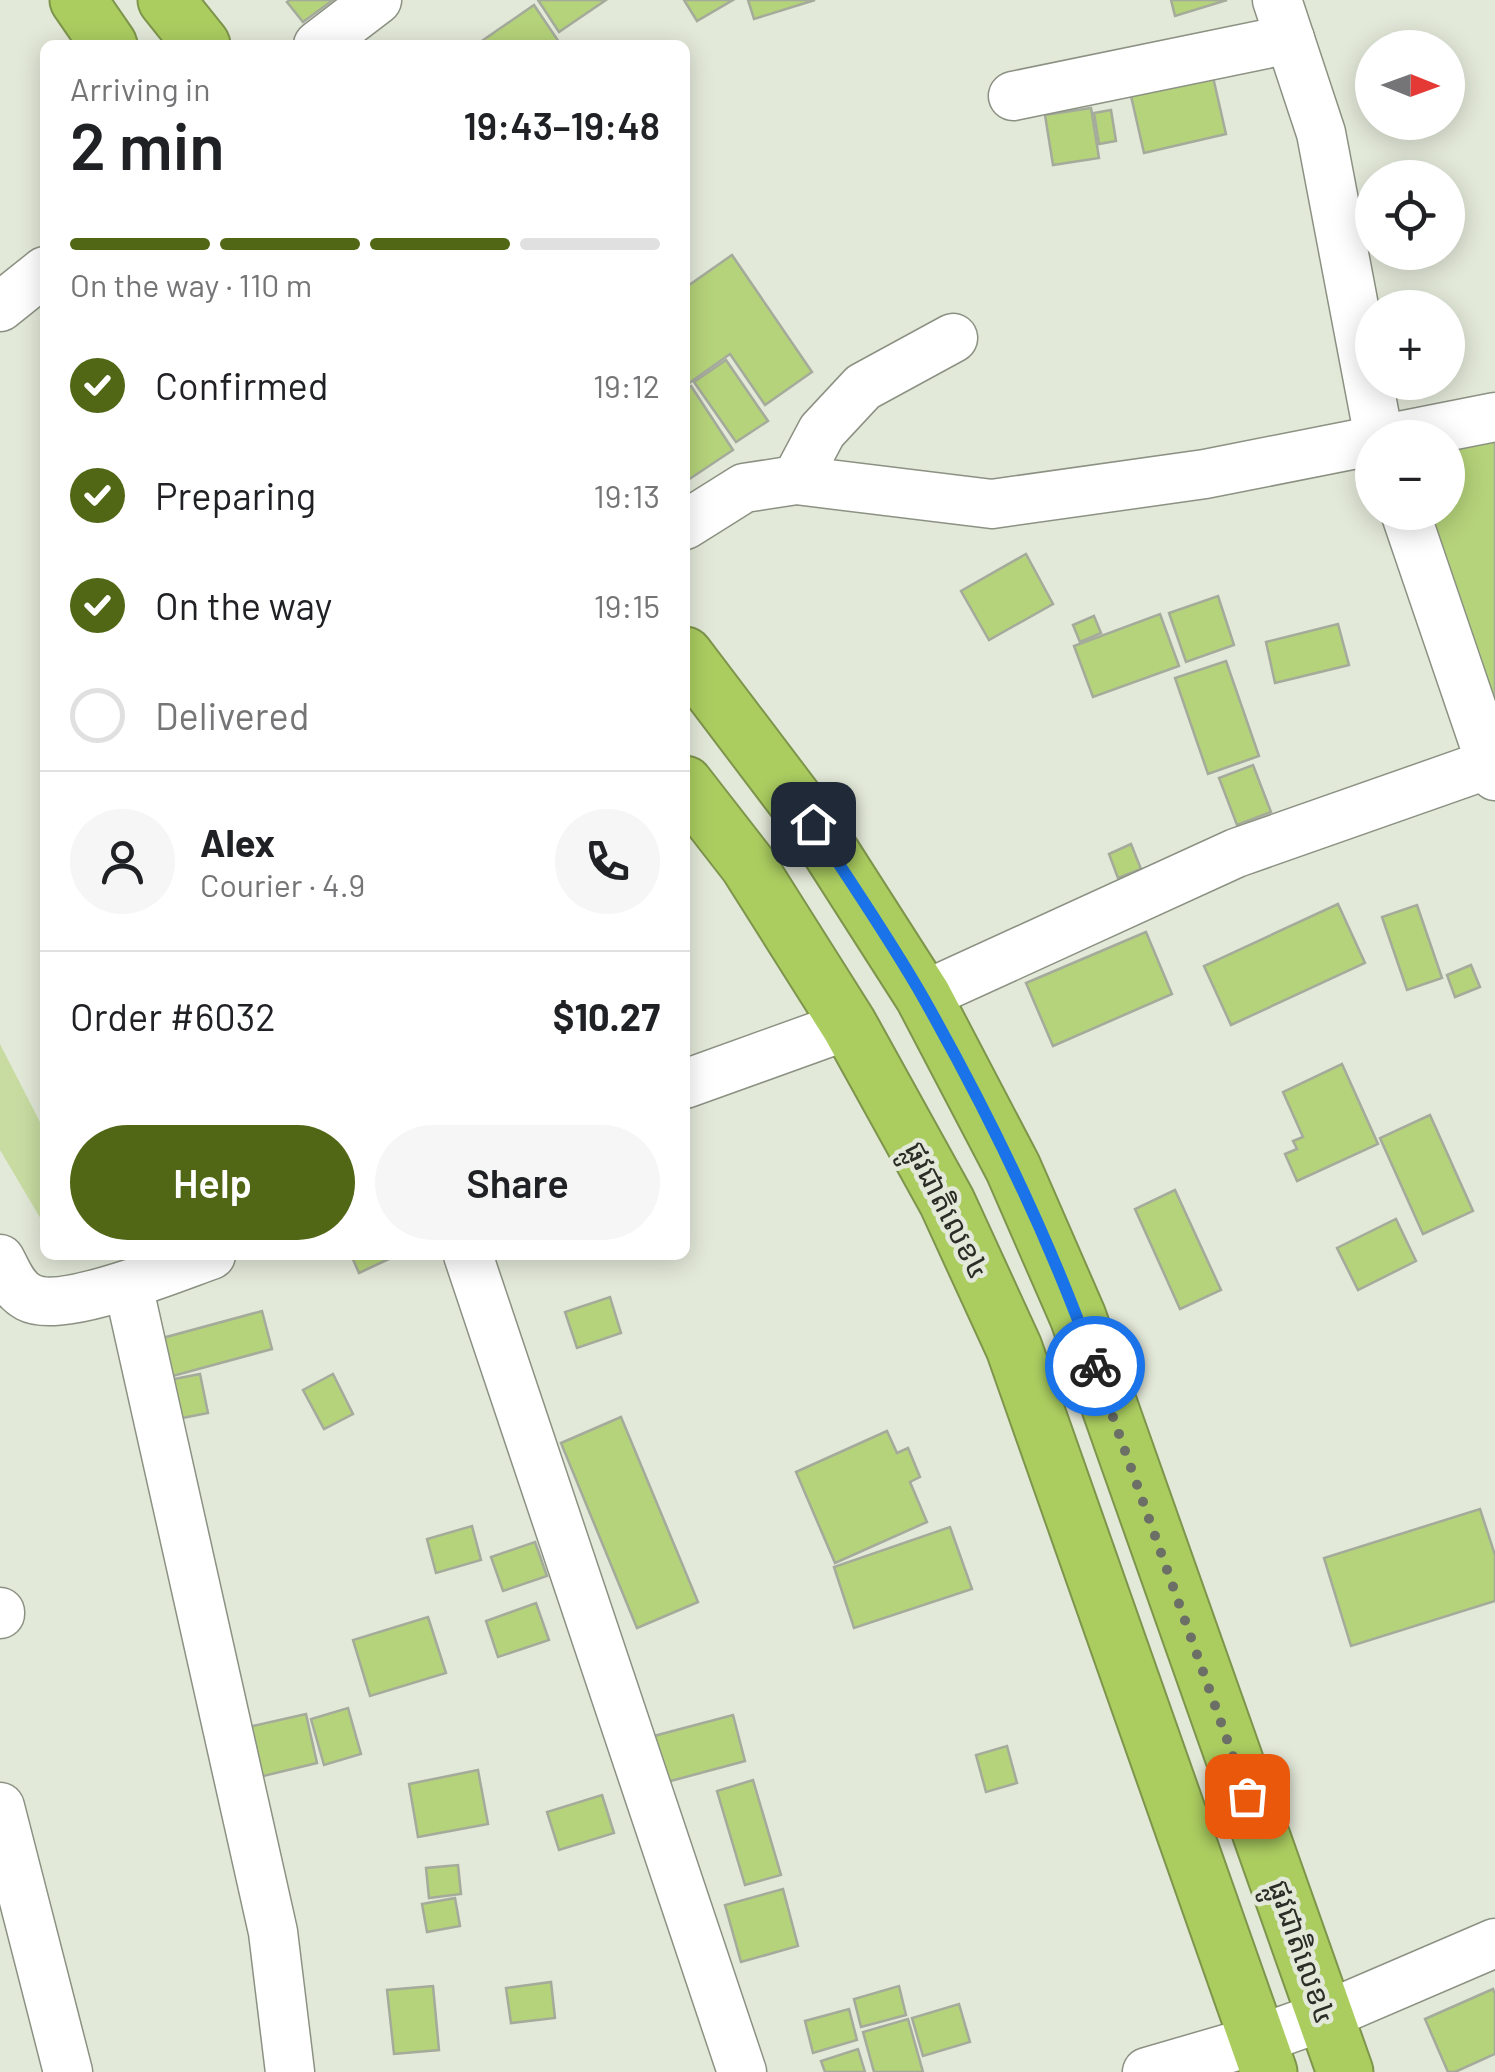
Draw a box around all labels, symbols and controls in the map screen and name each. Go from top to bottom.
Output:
north arrow [1355,30,1465,140]
map controls [1355,30,1465,530]
text: Arriving in [70,69,210,107]
text: 19:43–19:48 [464,102,660,148]
text: 2 min [70,105,225,183]
button: locate [1355,160,1465,270]
text: On the way · 110 m [70,265,312,303]
button: + [1355,290,1465,400]
icon: check [70,358,125,413]
text: Confirmed [155,362,328,408]
text: 19:12 [593,366,660,404]
button: − [1355,420,1465,530]
icon: check [70,468,125,523]
text: Preparing [155,472,316,518]
text: 19:13 [594,476,660,514]
icon: check [70,578,125,633]
text: On the way [155,582,332,628]
text: 19:15 [594,586,660,624]
text: Delivered [155,692,309,738]
pin [771,782,856,867]
icon: home [786,797,841,852]
button: person [70,809,175,914]
button: phone [555,809,660,914]
text: Alex [200,819,275,865]
text: Courier · 4.9 [200,865,365,903]
text: Order #6032 [70,993,276,1039]
text: $10.27 [553,993,660,1039]
button: Help [70,1125,355,1240]
button: Share [375,1125,660,1240]
street label: ផ្លូវជាតិលេខ៤ [890,1134,999,1289]
courier [1045,1316,1145,1416]
icon: bike [1068,1339,1123,1394]
pin [1205,1754,1290,1839]
icon: bag [1220,1769,1275,1824]
street label: ផ្លូវជាតិលេខ៤ [1253,1875,1345,2031]

